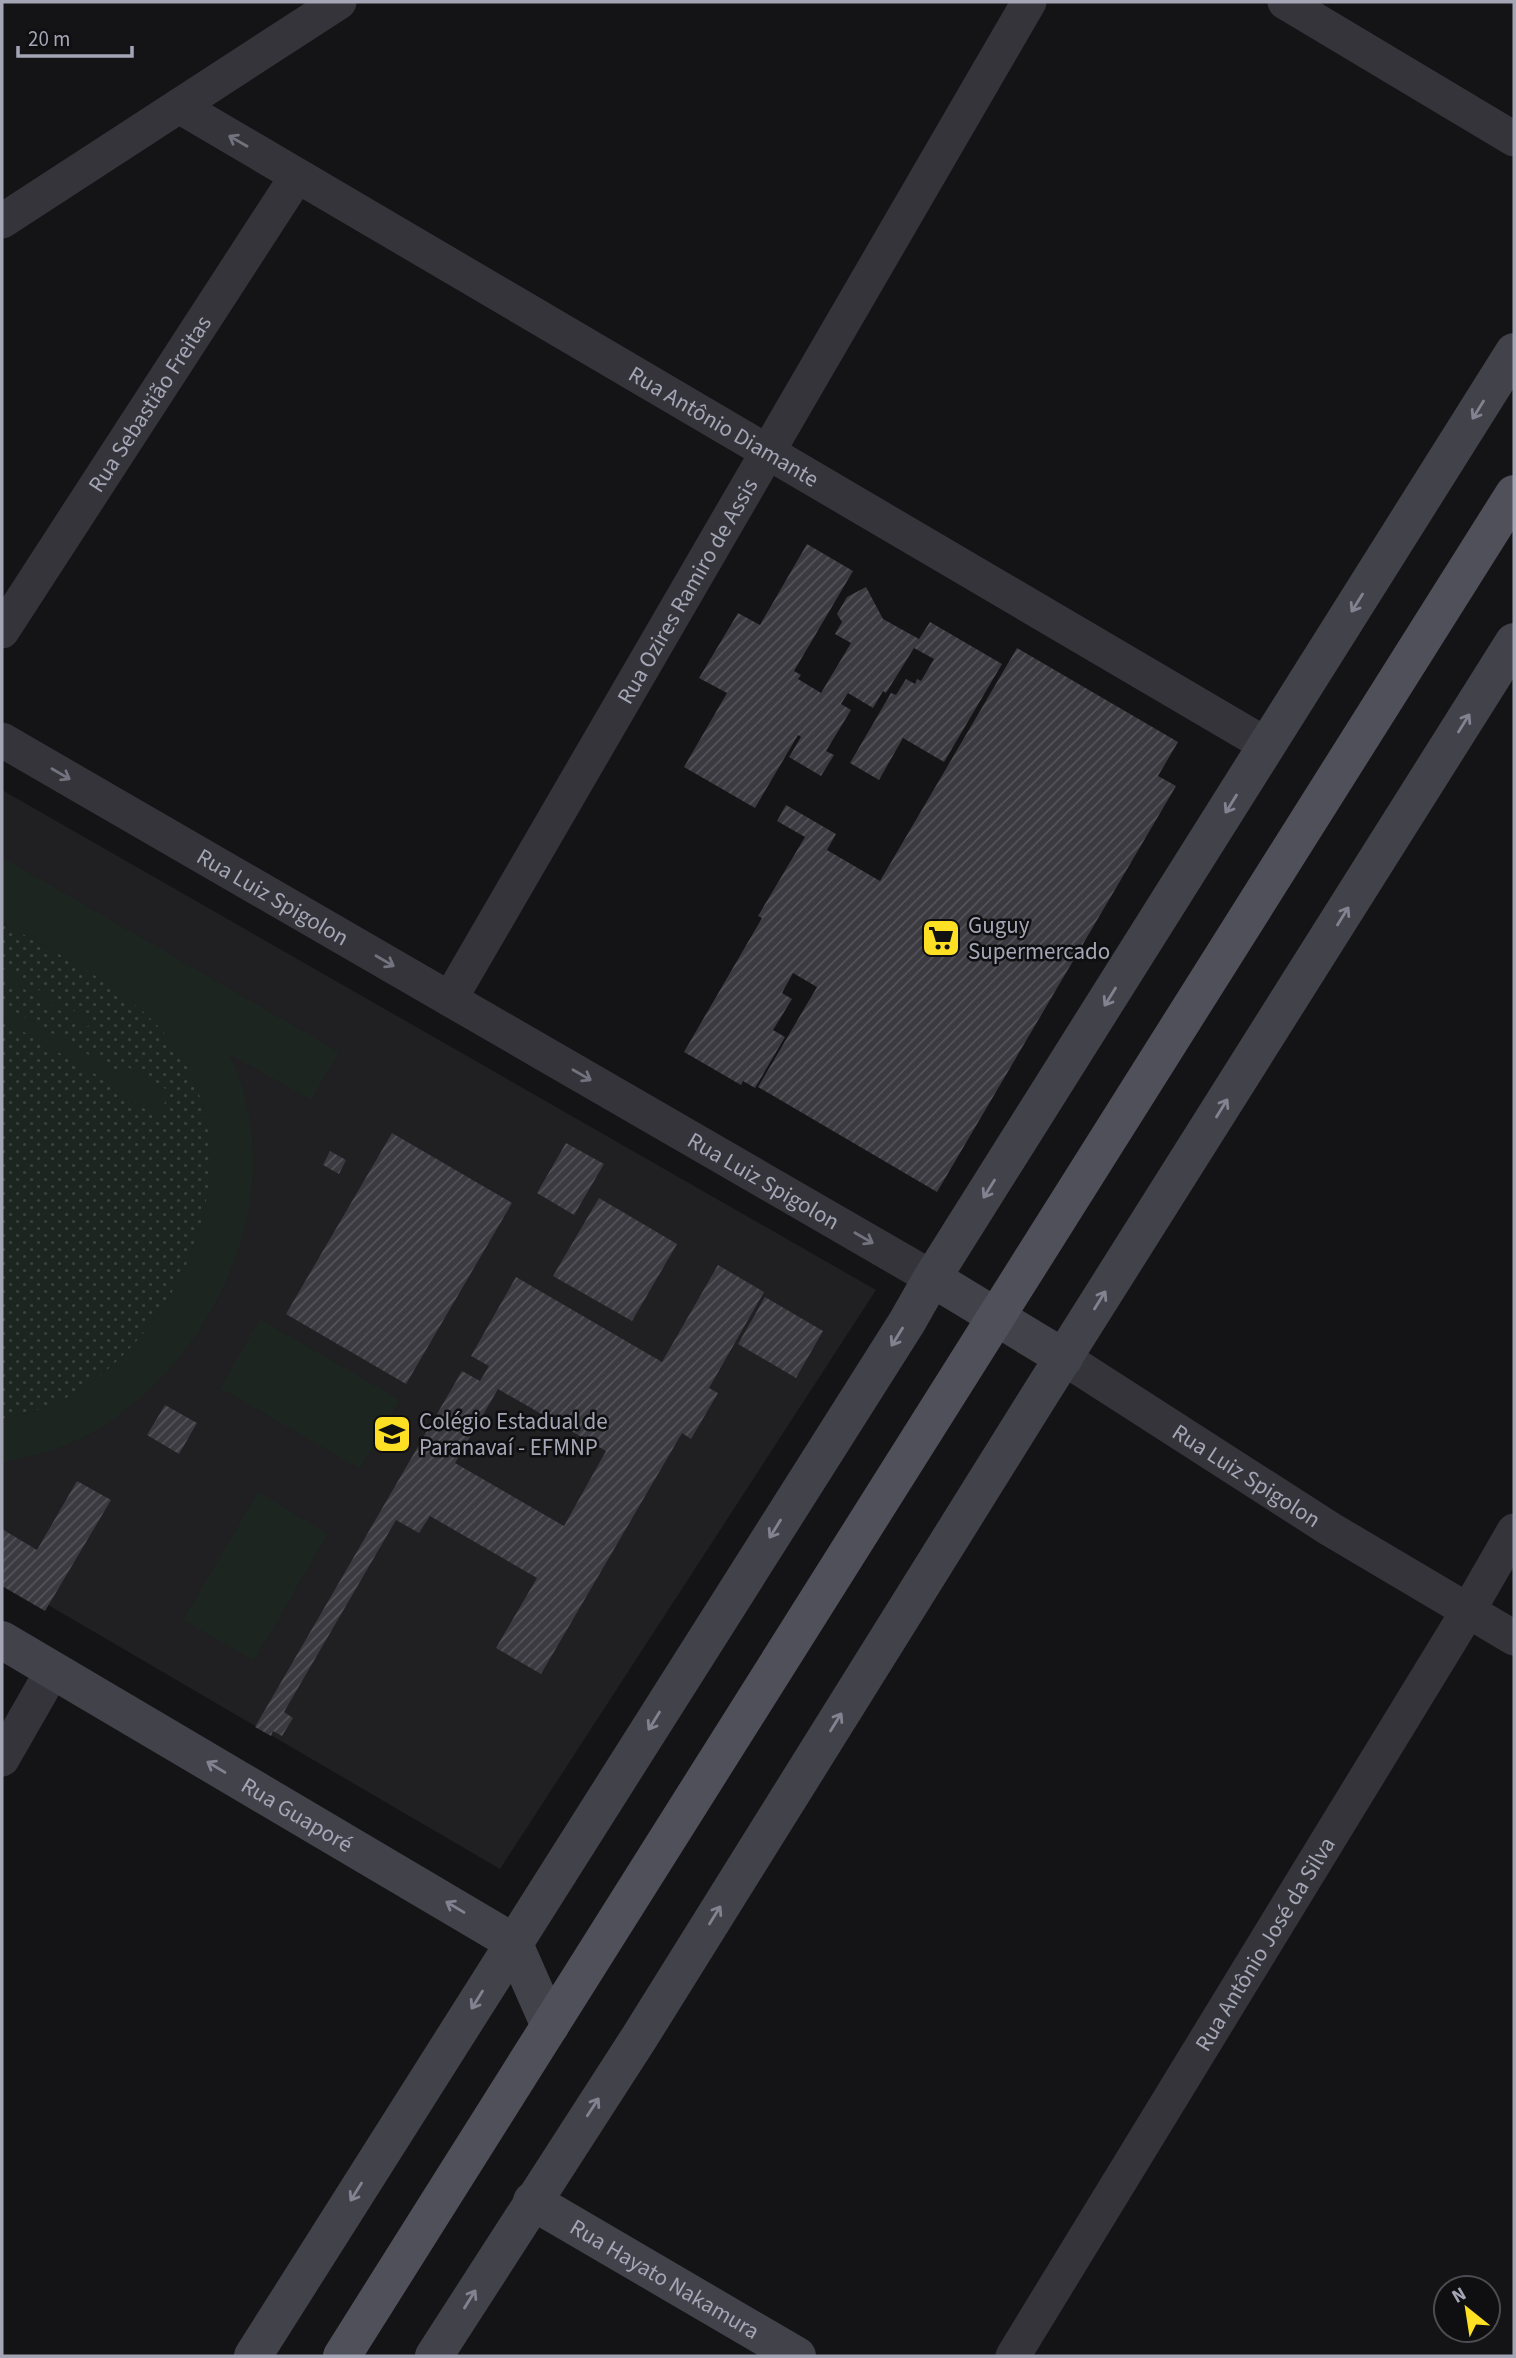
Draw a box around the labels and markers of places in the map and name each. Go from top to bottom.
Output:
place label: Guguy Supermercado [968,909,1110,968]
supermarket icon: Guguy Supermercado [920,917,962,959]
place label: Colégio Estadual de Paranavaí - EFMNP [419,1405,608,1464]
school or university icon: Colégio Estadual de Paranavaí - EFMNP [371,1413,413,1455]

